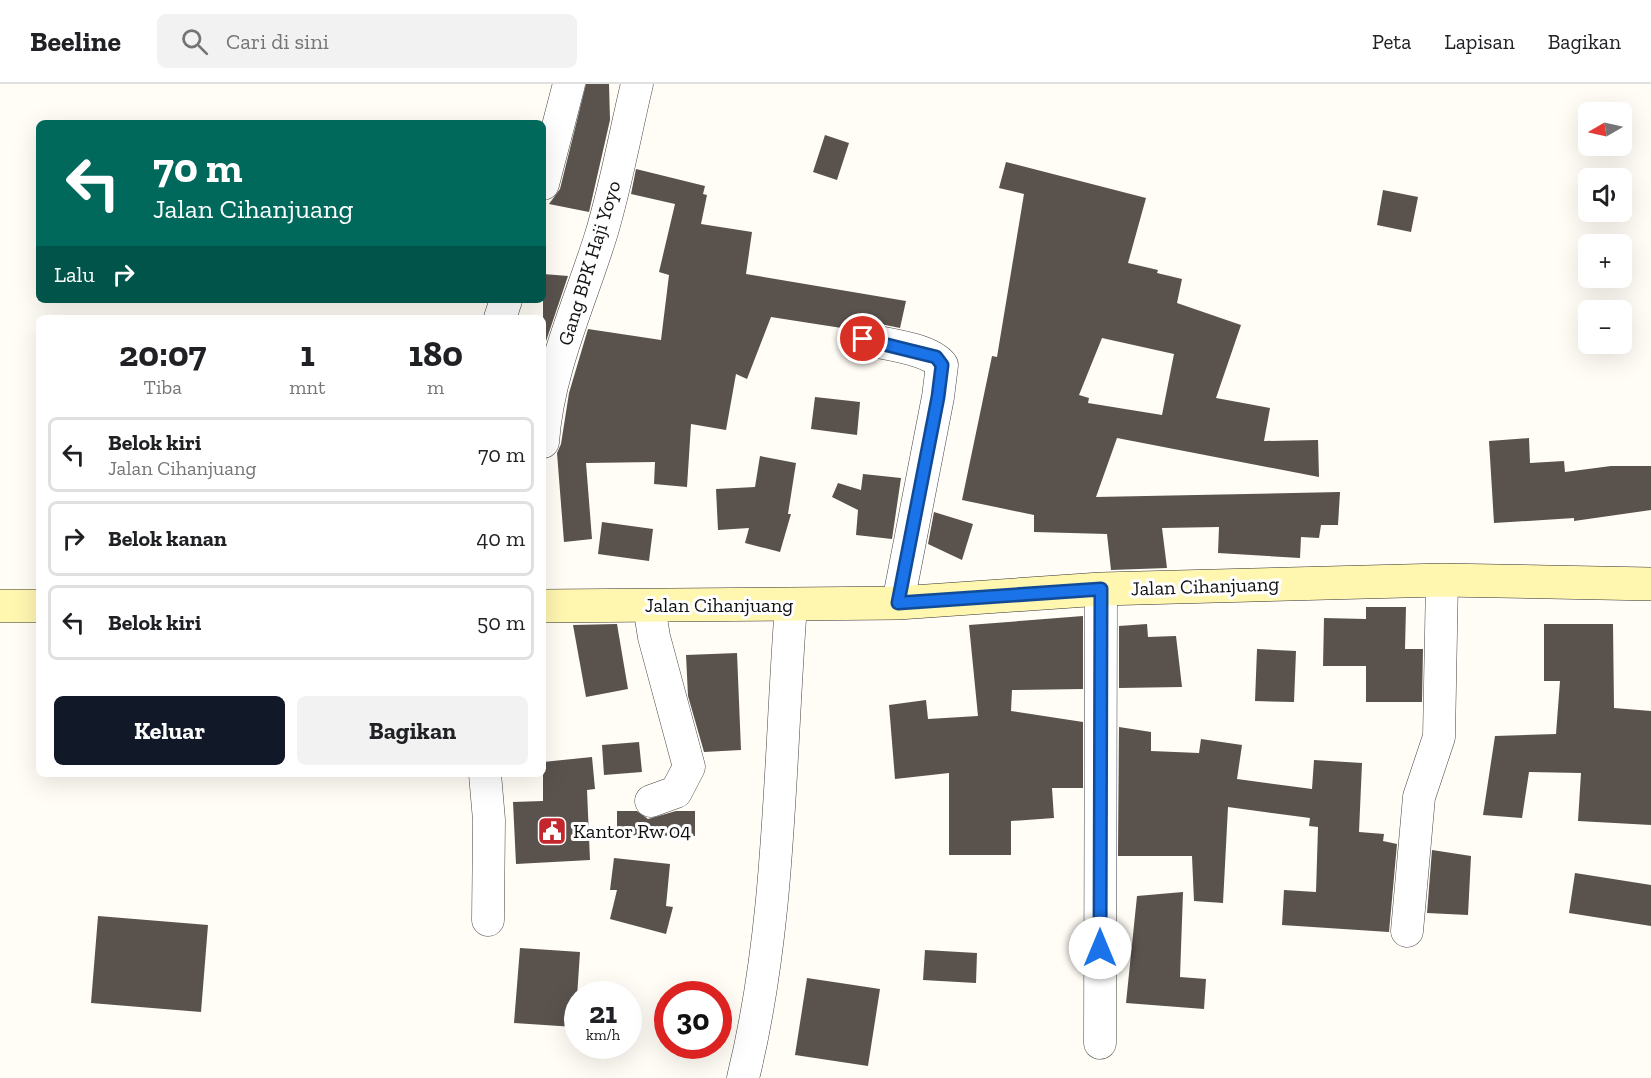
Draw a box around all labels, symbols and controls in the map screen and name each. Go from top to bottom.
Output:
search box [157,14,577,68]
text: Beeline [30,25,121,58]
icon: search [178,25,211,58]
text: Cari di sini [226,28,329,55]
text: Peta [1372,29,1411,54]
text: Lapisan [1444,29,1515,54]
text: Bagikan [1548,29,1621,54]
north arrow [1578,102,1632,156]
map controls [1578,102,1632,354]
text: 70 m [153,142,243,193]
icon: left [54,144,132,222]
button: sound [1578,168,1632,222]
street label: Gang BPK Haji Yoyo [553,178,625,348]
text: Jalan Cihanjuang [153,193,353,225]
button: + [1578,234,1632,288]
icon: right [107,258,140,291]
text: Lalu [54,261,95,288]
button: − [1578,300,1632,354]
pin [837,313,888,364]
icon: arrive [846,322,879,355]
text: 20:07 [119,332,206,375]
text: 1 [300,332,315,375]
text: 180 [408,332,463,375]
text: Tiba [144,375,182,399]
text: mnt [289,375,325,399]
text: m [427,375,444,399]
text: Belok kiri [108,429,201,456]
icon: left [57,438,90,471]
text: 70 m [478,441,525,468]
text: Jalan Cihanjuang [108,456,256,480]
icon: right [57,522,90,555]
text: Belok kanan [108,525,227,552]
text: 40 m [476,525,525,552]
street label: Jalan Cihanjuang [1130,571,1280,601]
street label: Jalan Cihanjuang [645,593,793,617]
icon: left [57,606,90,639]
text: Belok kiri [108,609,201,636]
text: 50 m [477,609,525,636]
button: Keluar [54,696,285,765]
button: Bagikan [297,696,528,765]
public building icon: Kantor Rw 04 [536,815,568,847]
place label: Kantor Rw 04 [573,819,691,843]
position arrow [1068,916,1132,980]
speed limit sign: 30 [654,981,732,1059]
text: 21 [589,995,617,1031]
text: km/h [586,1026,620,1044]

